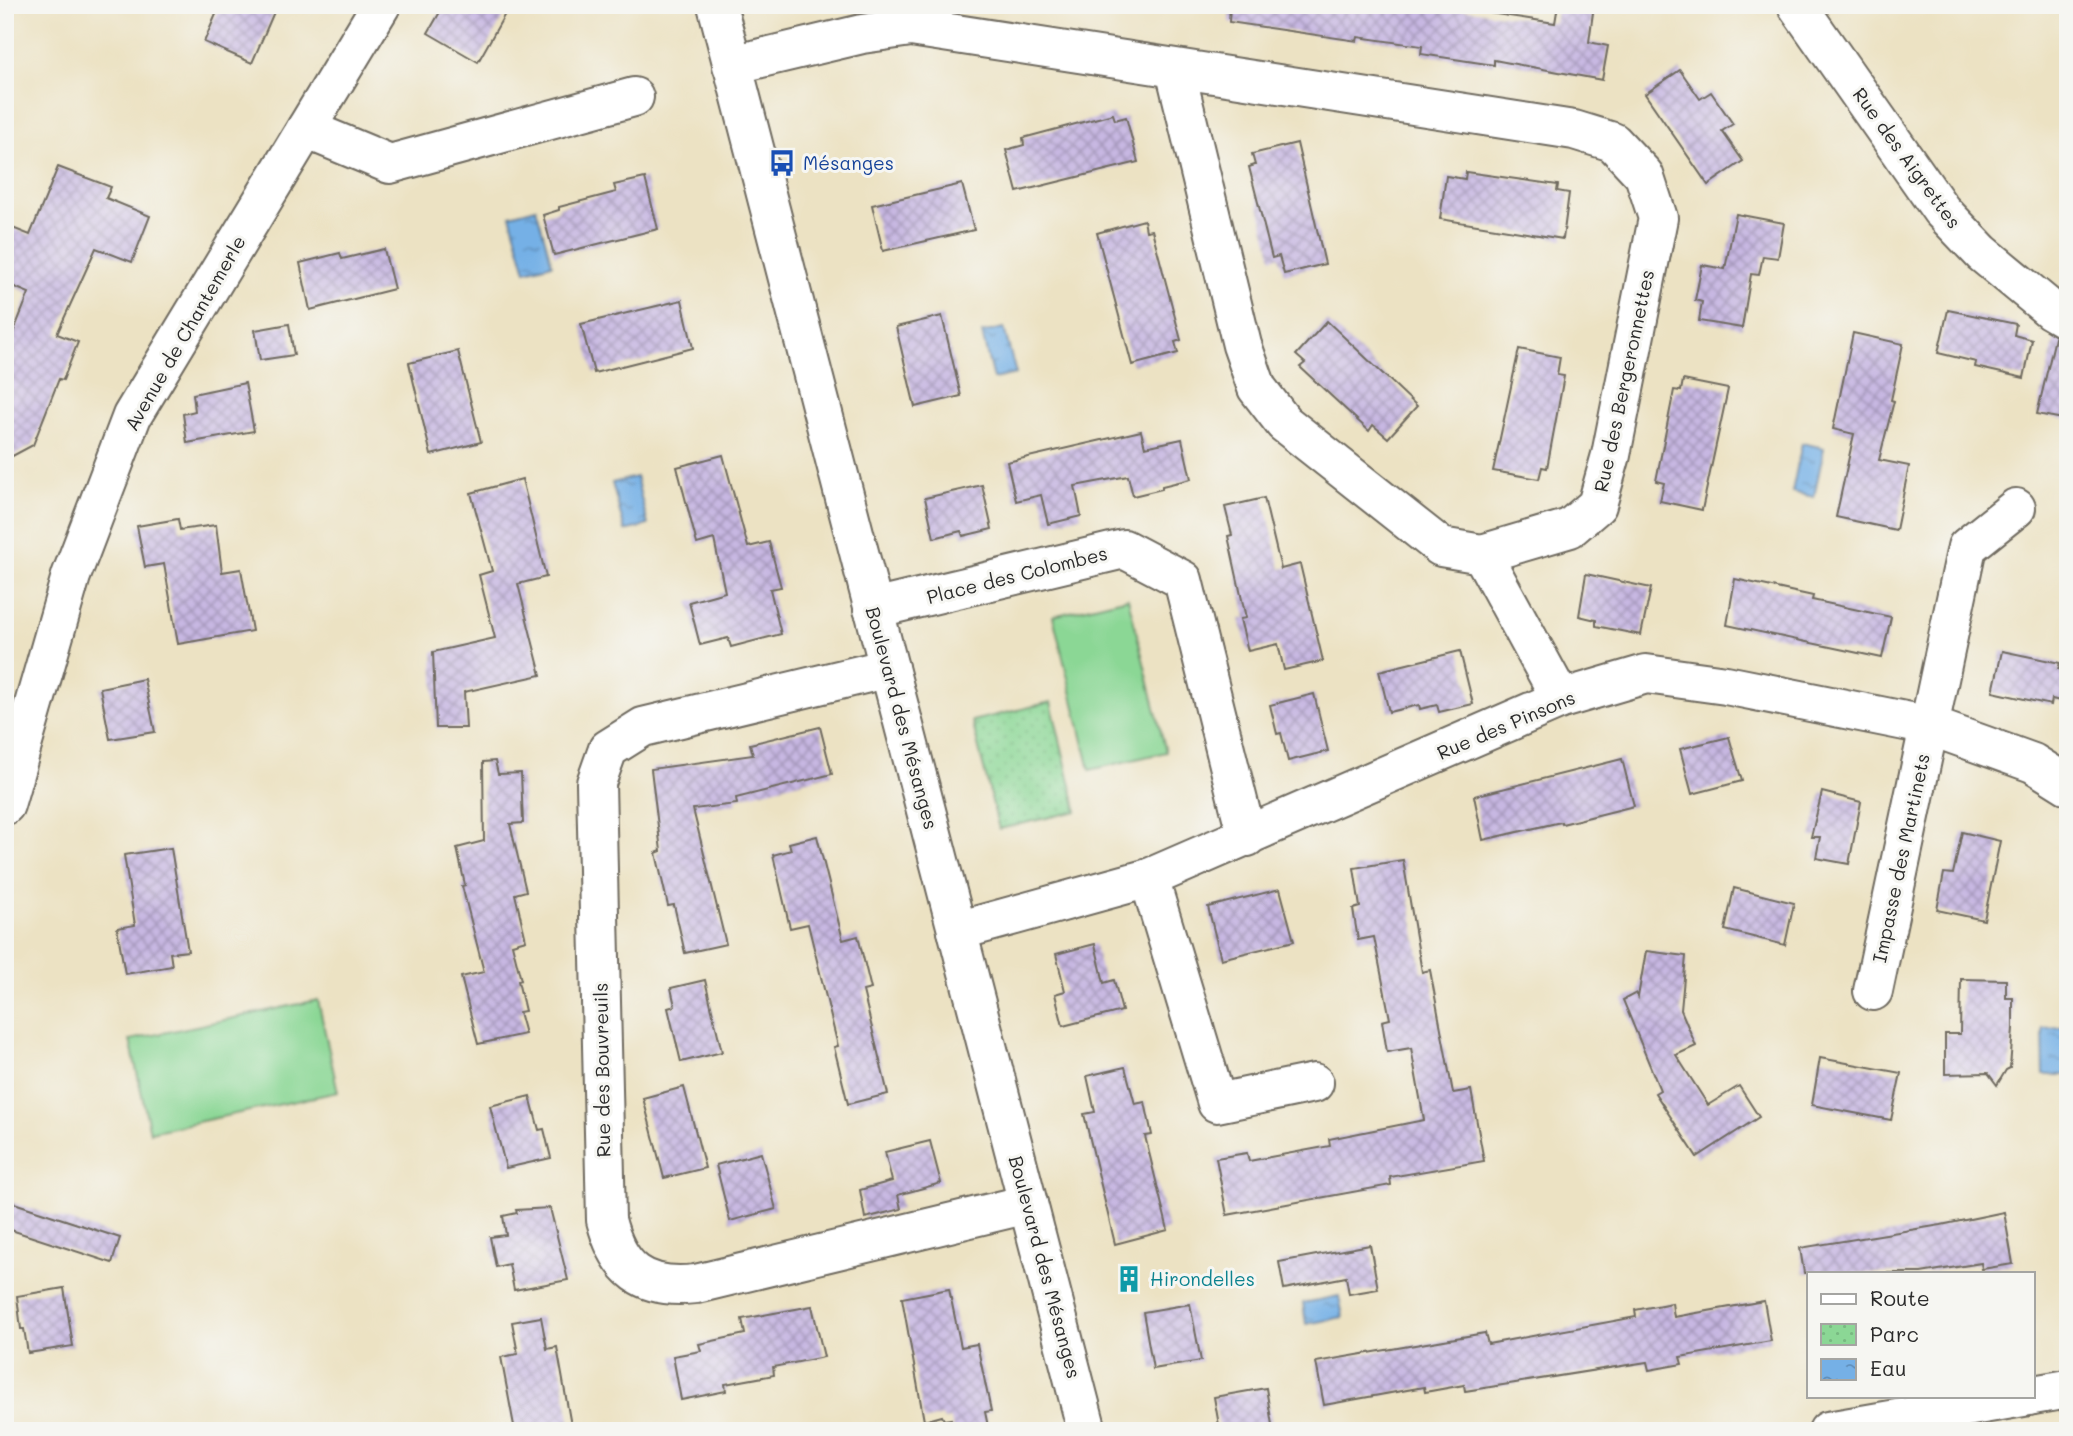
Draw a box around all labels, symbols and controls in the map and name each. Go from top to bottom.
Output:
street label: Rue des Aigrettes [1848,82,1967,233]
bus stop icon: Mésanges [767,148,797,178]
place label: Mésanges [803,150,894,175]
street label: Avenue de Chantemerle [118,231,251,435]
street label: Rue des Bergeronnettes [1588,267,1659,494]
street label: Place des Colombes [924,540,1110,609]
street label: Boulevard des Mésanges [861,604,944,832]
street label: Rue des Pinsons [1433,684,1579,765]
street label: Impasse des Martinets [1866,751,1935,965]
street label: Rue des Bouvreuils [587,983,616,1157]
street label: Boulevard des Mésanges [1004,1153,1087,1381]
building icon: Hirondelles [1114,1264,1144,1294]
place label: Hirondelles [1150,1266,1255,1291]
legend [1807,1272,2035,1398]
text: Route [1870,1284,1930,1311]
text: Parc [1870,1320,1919,1347]
text: Eau [1870,1354,1907,1381]

